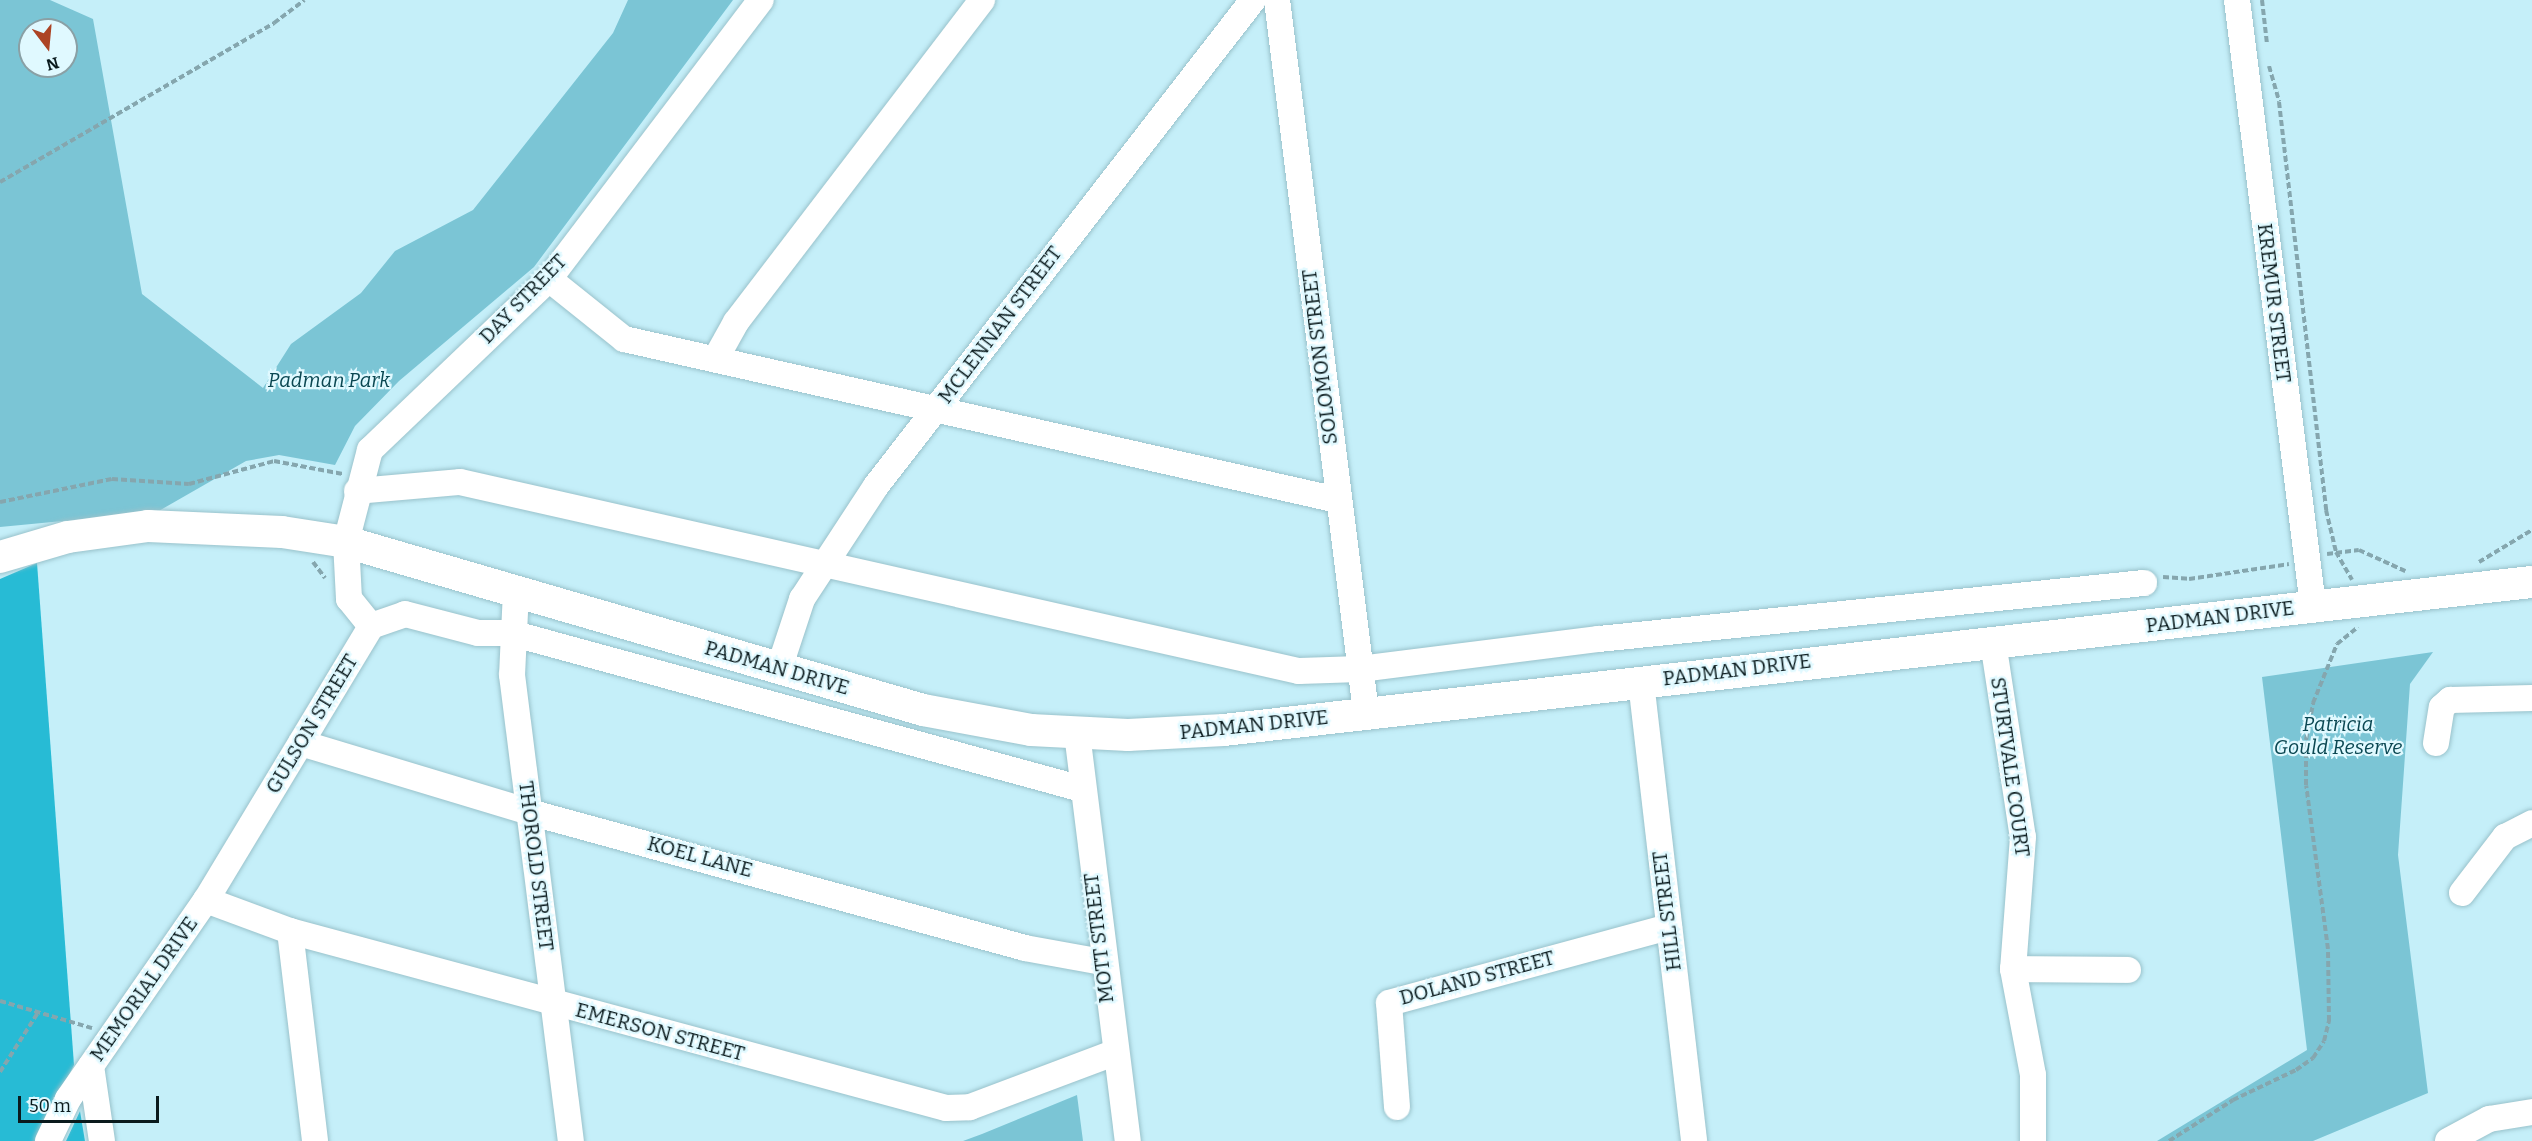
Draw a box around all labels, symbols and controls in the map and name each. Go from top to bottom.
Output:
north arrow [18,18,78,78]
text: N [44,53,61,75]
street label: KREMUR STREET [2252,222,2296,384]
street label: MCLENNAN STREET [933,242,1067,408]
street label: DAY STREET [475,249,571,349]
street label: SOLOMON STREET [1297,268,1343,446]
park label: Padman Park [268,368,390,392]
street label: PADMAN DRIVE [2144,596,2296,638]
street label: PADMAN DRIVE [702,636,852,700]
street label: PADMAN DRIVE [1661,649,1813,691]
street label: GULSON STREET [261,650,363,798]
street label: STURTVALE COURT [1986,676,2034,858]
street label: PADMAN DRIVE [1179,705,1329,745]
park label: Patricia Gould Reserve [2274,712,2402,759]
street label: THOROLD STREET [514,780,558,952]
street label: KOEL LANE [645,831,755,883]
street label: HILL STREET [1648,850,1686,972]
street label: MOTT STREET [1079,872,1119,1004]
street label: MEMORIAL DRIVE [85,912,203,1066]
street label: DOLAND STREET [1397,946,1557,1010]
street label: EMERSON STREET [573,998,747,1066]
scale bar [21,1084,162,1122]
text: 50 m [29,1095,71,1117]

